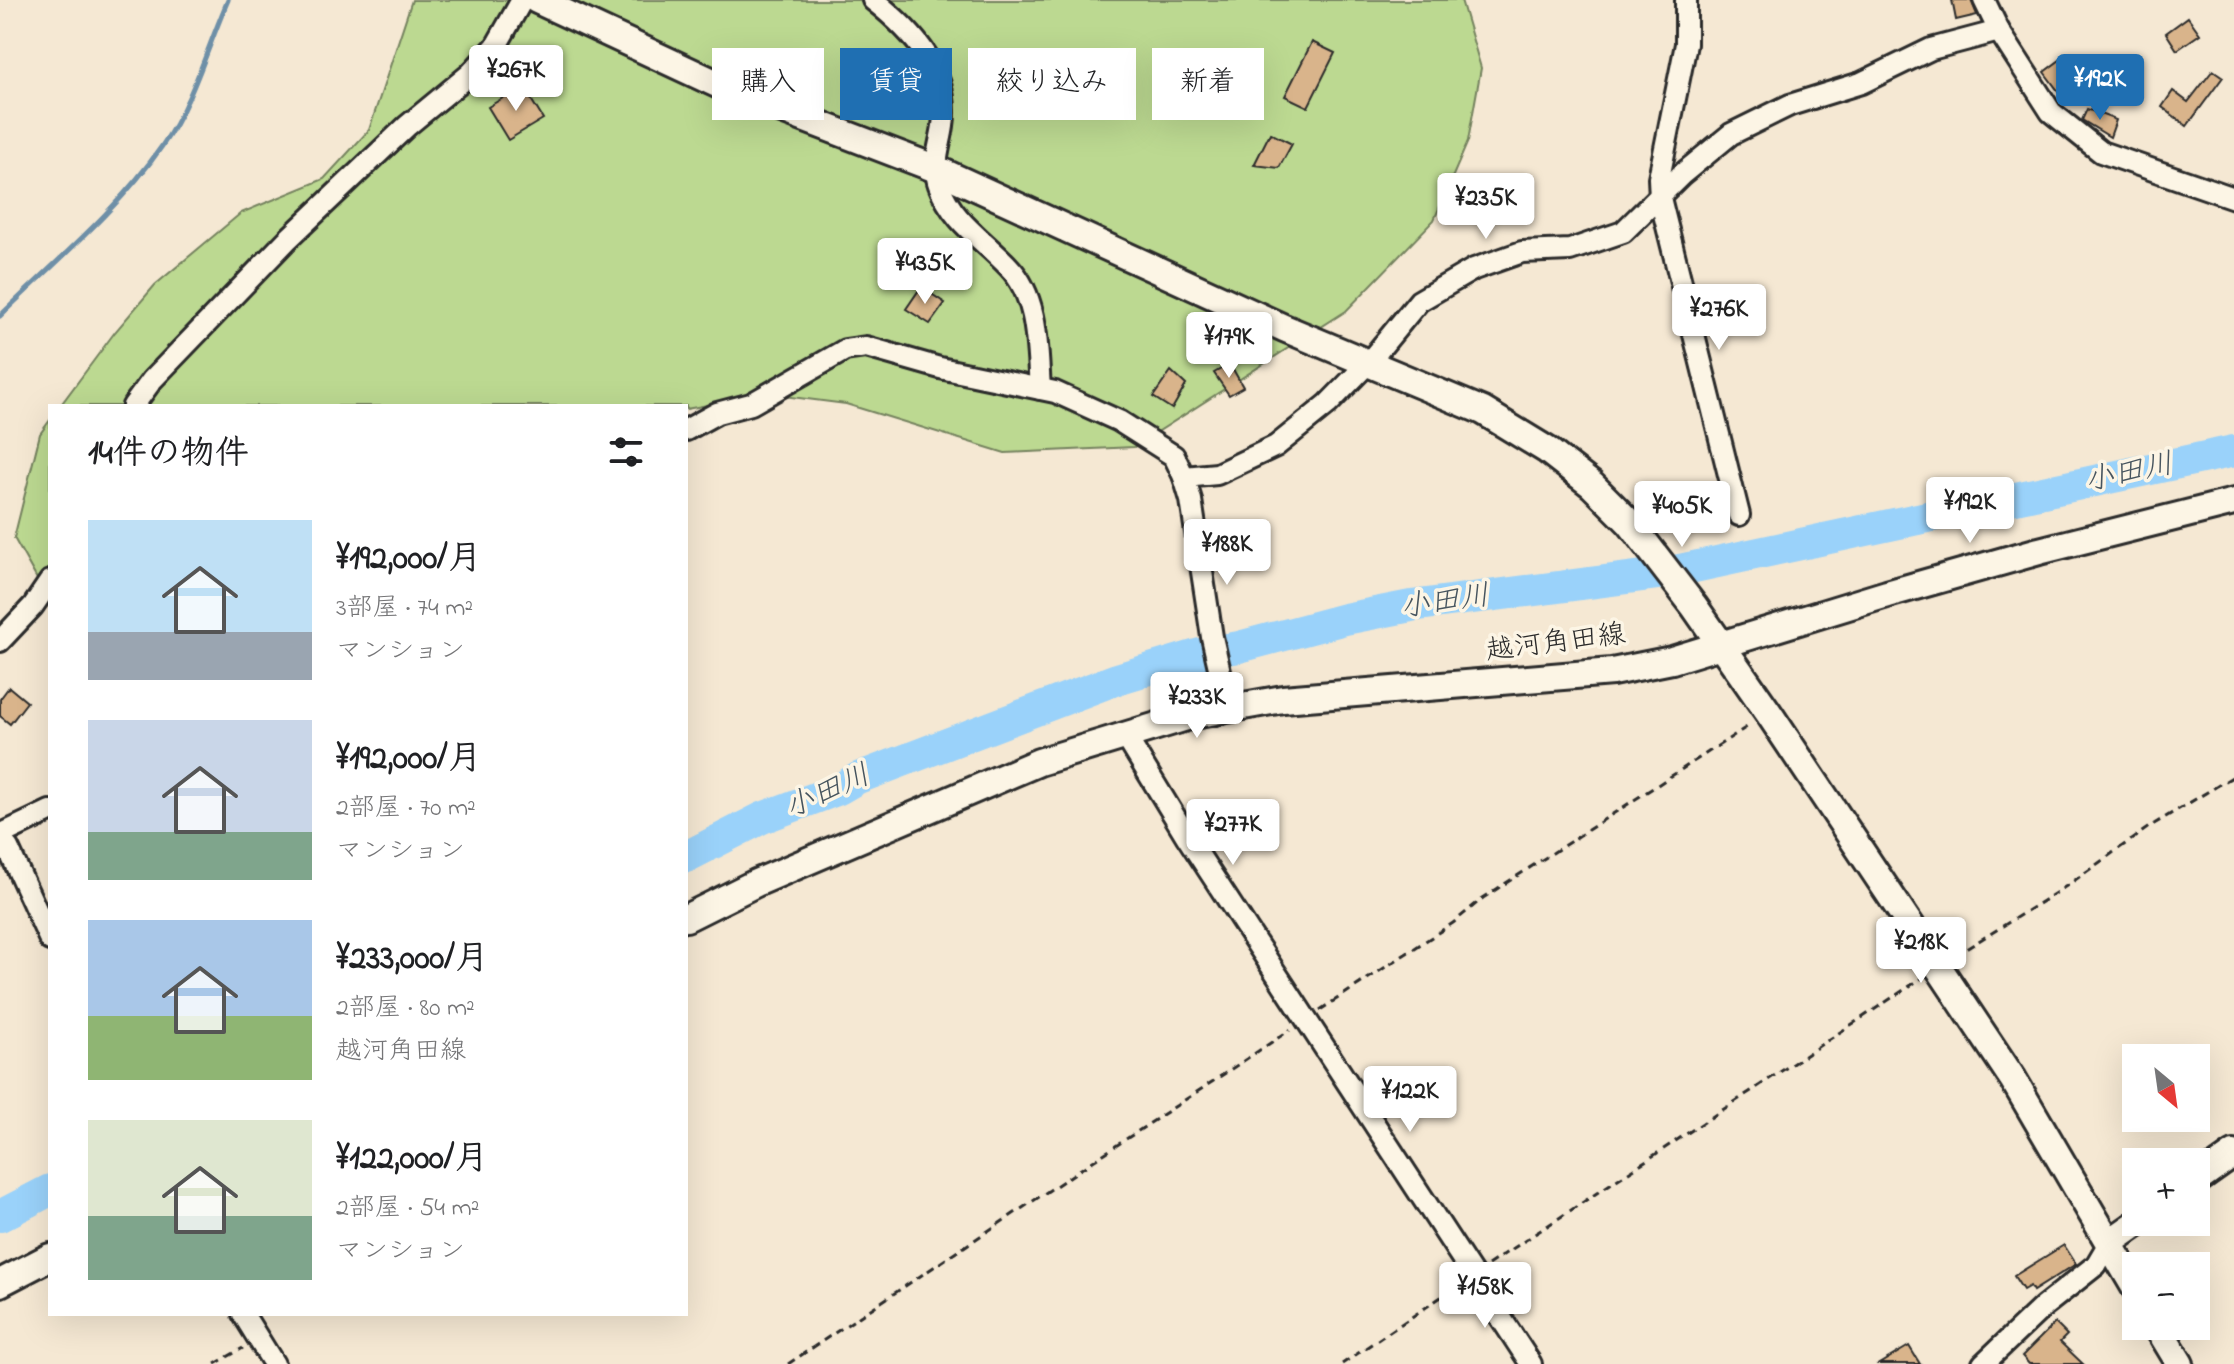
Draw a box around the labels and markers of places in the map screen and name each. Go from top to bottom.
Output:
pin: ¥267K [460,45,572,113]
pin: ¥192K [2044,54,2156,122]
pin: ¥235K [1430,173,1542,241]
pin: ¥435K [869,238,981,306]
pin: ¥276K [1663,284,1775,352]
pin: ¥179K [1173,312,1285,380]
pin: ¥192K [1914,477,2026,545]
pin: ¥405K [1626,481,1738,549]
pin: ¥188K [1171,519,1283,587]
pin: ¥233K [1141,672,1253,740]
pin: ¥277K [1177,799,1289,867]
pin: ¥218K [1865,917,1977,985]
pin: ¥122K [1354,1066,1466,1134]
pin: ¥158K [1429,1262,1541,1330]

